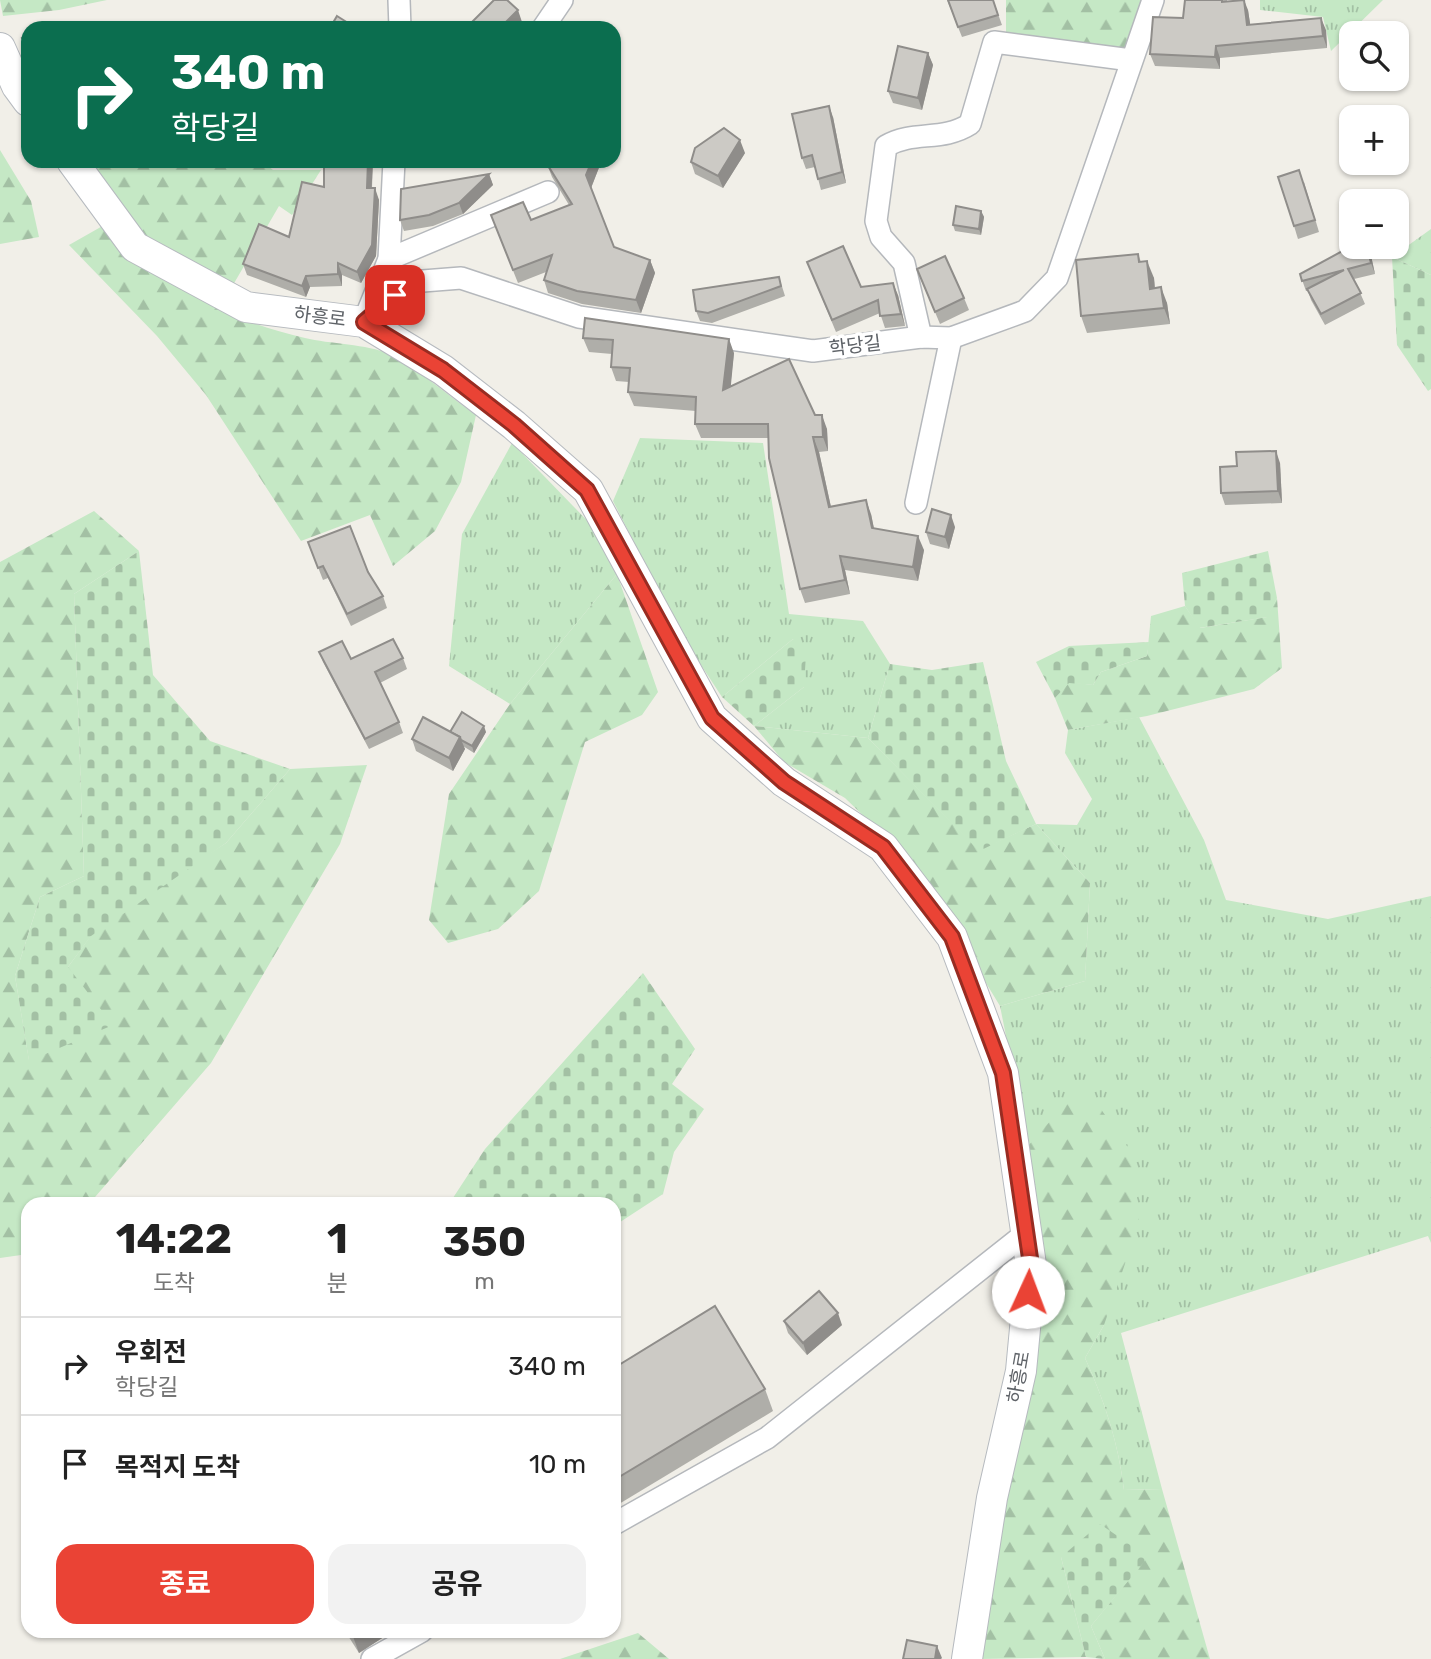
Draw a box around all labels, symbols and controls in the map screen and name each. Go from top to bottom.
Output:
map controls [1339,21,1409,259]
button: search [1339,21,1409,91]
text: 340 m [171,43,325,101]
icon: right [56,49,147,140]
button: + [1339,105,1409,175]
text: 학당길 [171,109,259,147]
button: − [1339,189,1409,259]
pin [365,265,425,325]
icon: arrive [376,276,414,314]
street label: 하흥로 [293,302,347,331]
street label: 학당길 [828,331,882,360]
text: 14:22 [116,1214,232,1264]
text: 1 [327,1214,348,1264]
text: 350 [443,1217,526,1267]
position arrow [991,1255,1065,1329]
text: m [474,1267,495,1295]
text: 도착 [153,1269,195,1297]
text: 분 [327,1269,348,1297]
text: 우회전 [115,1337,187,1368]
icon: right [56,1347,94,1385]
street label: 하흥로 [1003,1349,1034,1405]
text: 340 m [508,1351,586,1382]
text: 학당길 [115,1373,178,1401]
icon: arrive [56,1445,94,1483]
text: 10 m [529,1449,586,1480]
text: 목적지 도착 [115,1452,240,1483]
button: 종료 [56,1544,314,1624]
button: 공유 [328,1544,586,1624]

